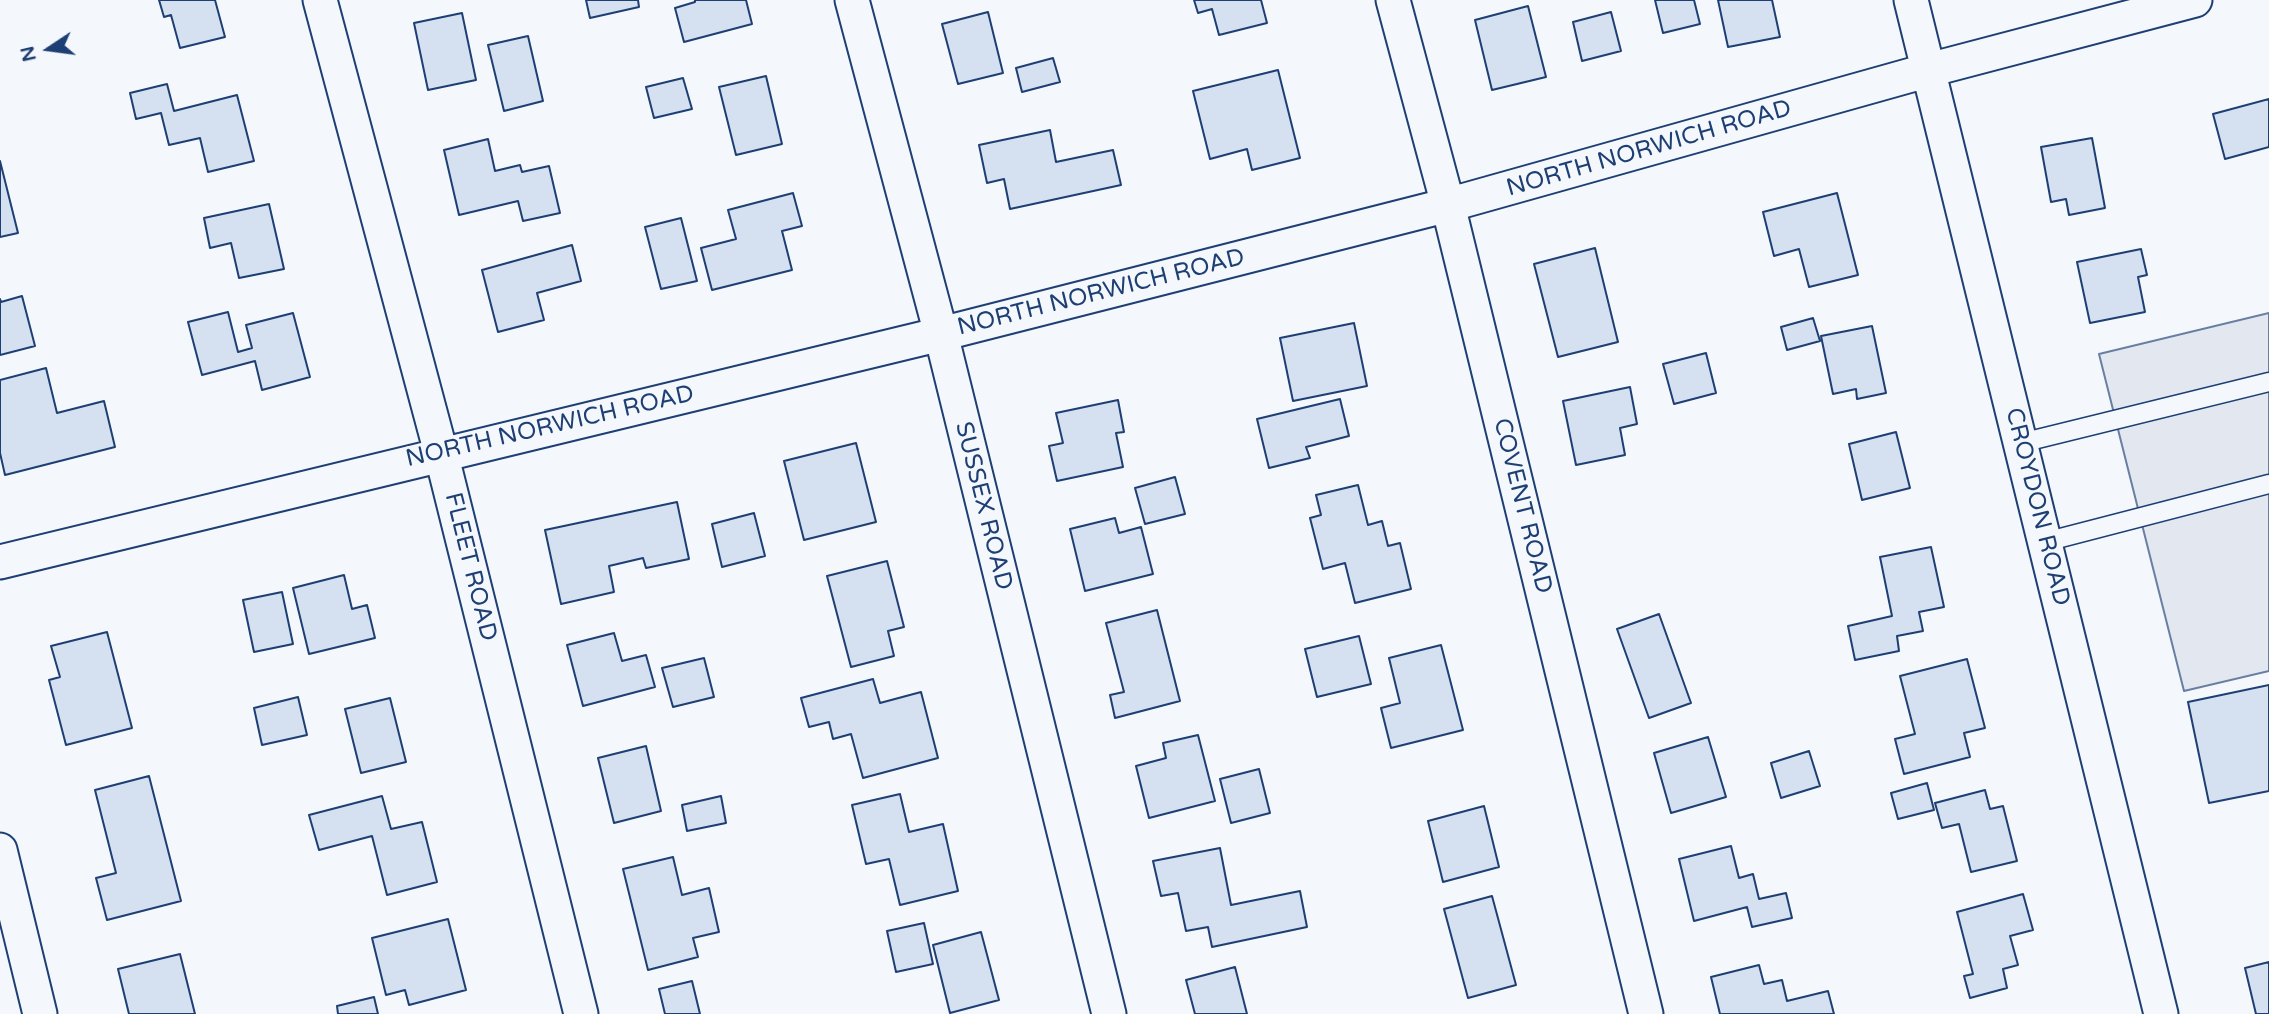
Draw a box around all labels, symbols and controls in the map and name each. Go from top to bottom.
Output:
north arrow [14,14,84,84]
text: N [16,44,41,64]
street label: NORTH NORWICH ROAD [1503,95,1795,203]
street label: NORTH NORWICH ROAD [954,243,1248,343]
street label: NORTH NORWICH ROAD [403,380,697,474]
street label: CROYDON ROAD [1998,405,2076,609]
street label: COVENT ROAD [1486,415,1558,597]
street label: SUSSEX ROAD [948,419,1018,593]
street label: FLEET ROAD [438,490,502,644]

